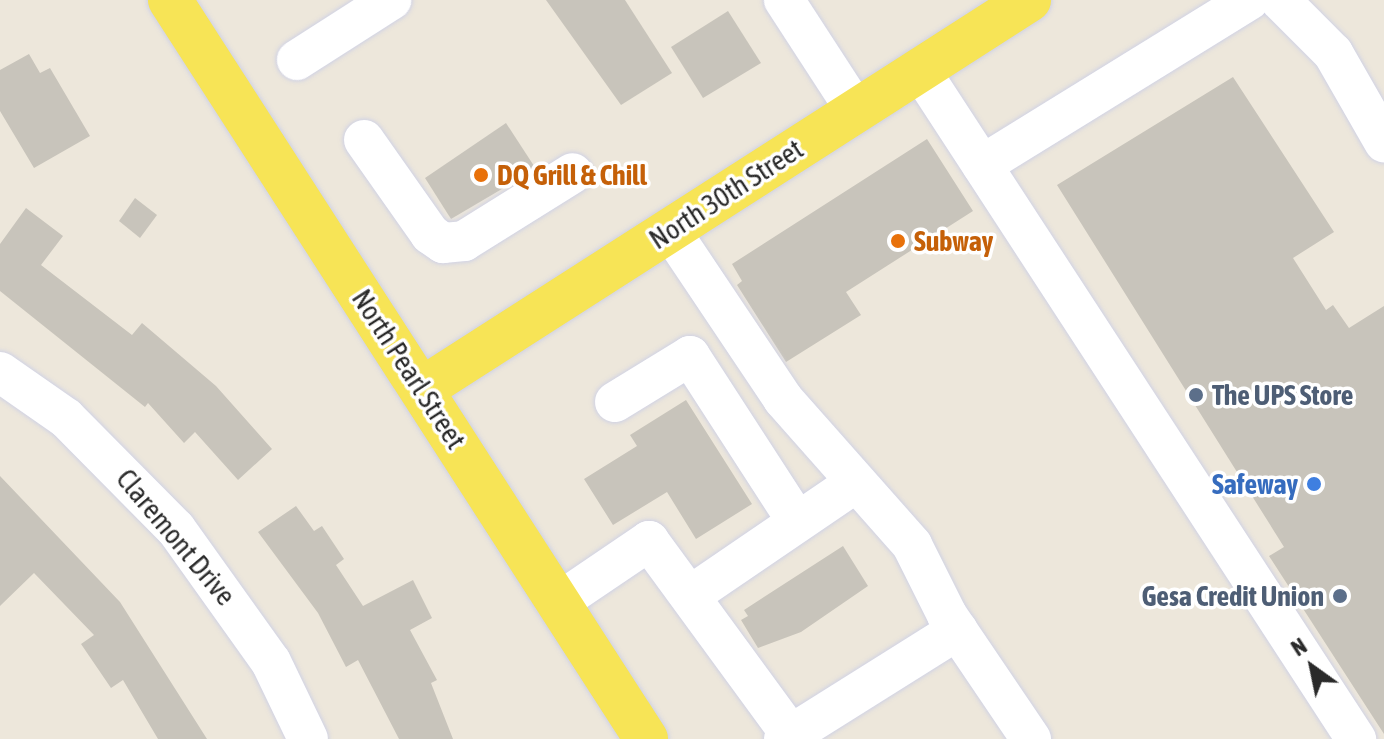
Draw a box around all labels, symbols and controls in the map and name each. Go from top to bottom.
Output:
street label: North 30th Street [643,132,809,256]
place label: DQ Grill & Chill [497,158,647,192]
marker: DQ Grill & Chill [472,166,490,184]
place label: Subway [914,224,993,258]
marker: Subway [889,232,907,250]
street label: North Pearl Street [345,283,473,455]
place label: The UPS Store [1212,378,1353,412]
marker: The UPS Store [1187,386,1205,404]
street label: Claremont Drive [109,462,243,612]
place label: Safeway [1212,467,1298,501]
marker: Safeway [1305,475,1323,493]
place label: Gesa Credit Union [1141,579,1324,613]
marker: Gesa Credit Union [1331,587,1349,605]
north arrow [1272,627,1352,707]
text: N [1286,632,1311,661]

